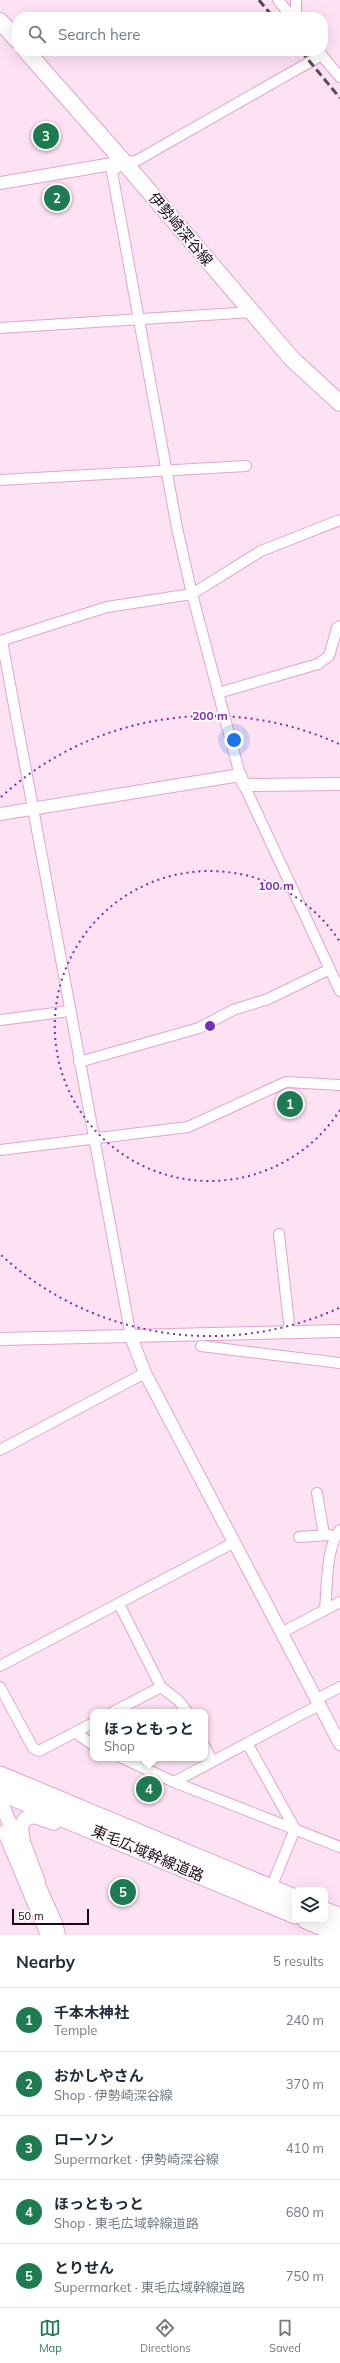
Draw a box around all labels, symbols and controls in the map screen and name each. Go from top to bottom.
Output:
search box [12,12,328,56]
icon: search [26,23,48,45]
text: Search here [58,25,140,44]
pin: 3 [33,121,59,151]
pin: 2 [44,183,70,213]
street label: 伊勢崎深谷線 [145,188,217,270]
text: 200 m [192,708,228,723]
your location [224,730,244,750]
text: 100 m [258,878,294,893]
centre of rings [203,1019,217,1033]
pin: 1 [277,1089,303,1119]
popup [90,1709,208,1761]
text: ほっともっと [104,1719,194,1738]
text: Shop [104,1738,135,1754]
pin: 4 [136,1774,162,1804]
street label: 東毛広域幹線道路 [89,1821,207,1885]
pin: 5 [110,1877,136,1907]
map controls [292,1887,328,1923]
button: layers [292,1887,328,1923]
scale bar [12,1907,89,1926]
text: 50 m [18,1909,44,1923]
text: Nearby [16,1951,75,1972]
text: 5 results [273,1953,324,1969]
text: 千本木神社 [54,2003,129,2022]
text: 1 [25,2012,33,2028]
text: 240 m [286,2012,324,2028]
text: Temple [54,2022,97,2038]
text: おかしやさん [54,2066,144,2085]
text: 2 [25,2076,33,2092]
text: 370 m [286,2076,324,2092]
text: Shop · 伊勢崎深谷線 [54,2087,173,2103]
text: ローソン [54,2130,114,2149]
text: 3 [25,2140,33,2156]
text: 410 m [286,2140,324,2156]
text: Supermarket · 伊勢崎深谷線 [54,2151,219,2167]
text: ほっともっと [54,2194,144,2213]
text: 4 [25,2204,33,2220]
text: 680 m [286,2204,324,2220]
text: Shop · 東毛広域幹線道路 [54,2215,199,2231]
text: とりせん [54,2258,114,2277]
text: 5 [25,2268,33,2284]
text: 750 m [286,2268,324,2284]
text: Supermarket · 東毛広域幹線道路 [54,2279,245,2295]
tab: Map [39,2317,62,2355]
tab: Directions [140,2317,191,2355]
tab: Saved [269,2317,301,2355]

